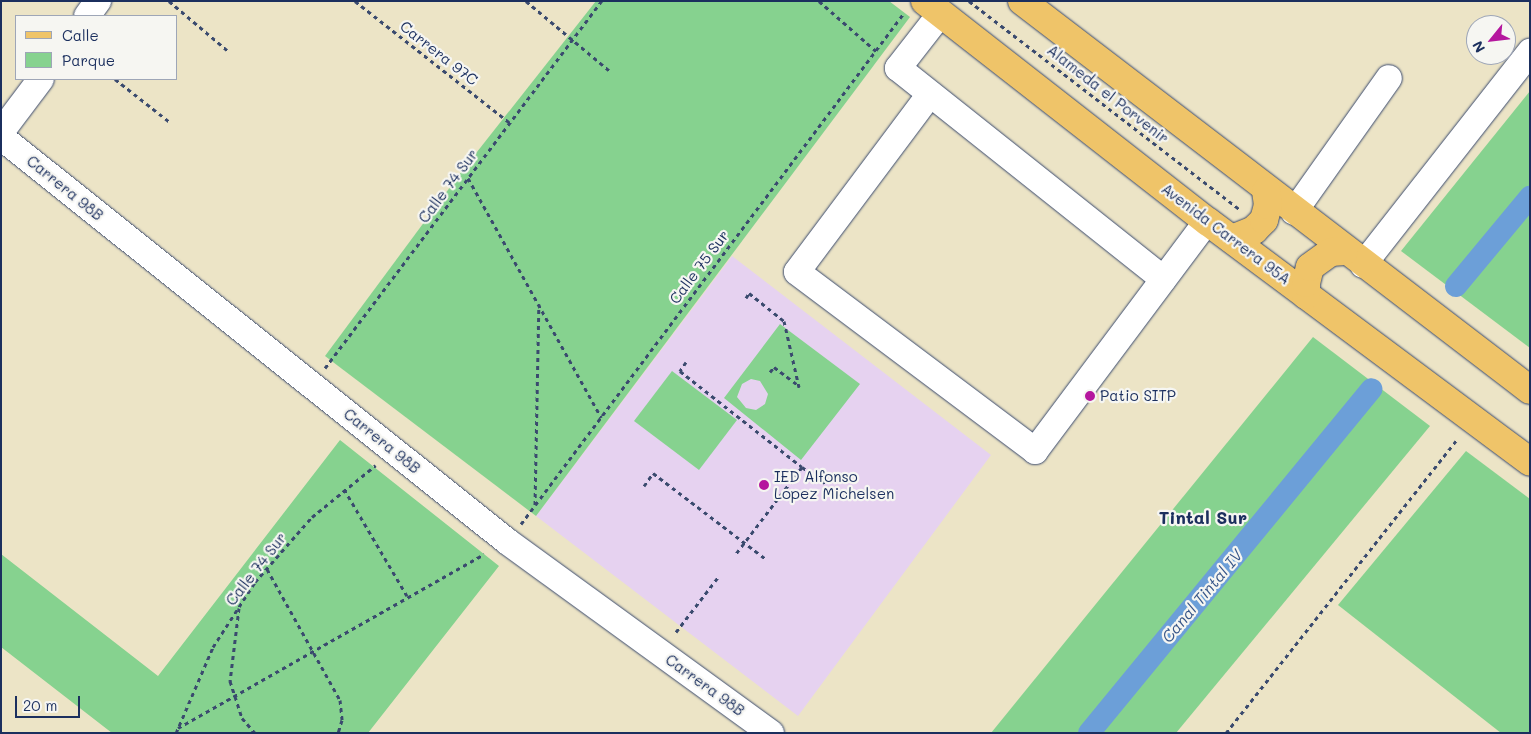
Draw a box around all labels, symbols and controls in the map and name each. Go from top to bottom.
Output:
legend [15,15,178,80]
north arrow [1466,15,1516,65]
street label: Carrera 97C [396,17,482,89]
text: Calle [62,25,99,45]
text: N [1467,38,1489,56]
street label: Alameda el Porvenir [1044,41,1172,147]
text: Parque [62,50,115,70]
street label: Calle 74 Sur [414,146,482,226]
street label: Carrera 98B [23,152,107,224]
street label: Avenida Carrera 95A [1158,180,1294,288]
street label: Calle 75 Sur [665,227,733,307]
place label: Patio SITP [1100,387,1176,405]
marker: Patio SITP [1084,390,1096,402]
street label: Carrera 98B [340,405,424,477]
place label: IED Alfonso Lopez Michelsen [774,467,894,502]
marker: IED Alfonso Lopez Michelsen [758,479,770,491]
district label: Tintal Sur [1159,506,1247,528]
street label: Calle 74 Sur [222,529,290,609]
water label: Canal Tintal IV [1157,545,1247,647]
street label: Carrera 98B [662,650,748,720]
scale bar [18,686,82,718]
text: 20 m [23,695,57,715]

